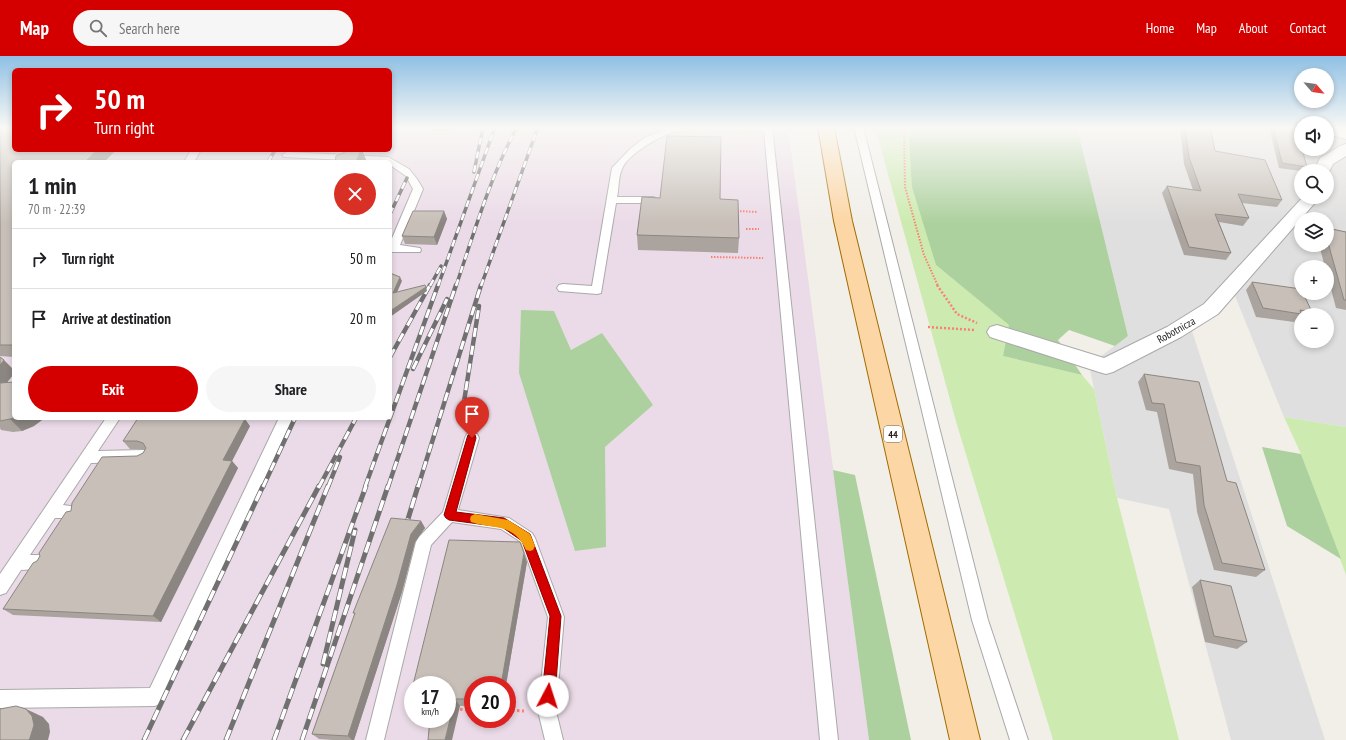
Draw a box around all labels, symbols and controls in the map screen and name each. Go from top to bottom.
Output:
search box [73,10,353,46]
text: Map [20,16,49,40]
icon: search [87,17,109,39]
text: Search here [119,19,180,38]
text: Home [1146,19,1174,37]
text: Map [1196,19,1217,37]
text: About [1239,19,1268,37]
text: Contact [1290,19,1326,37]
north arrow [1294,68,1334,108]
map controls [1294,68,1334,348]
text: 50 m [94,80,145,117]
icon: right [28,84,80,136]
text: Turn right [94,116,154,139]
button: sound [1294,116,1334,156]
button: search [1294,164,1334,204]
text: 1 min [28,170,76,201]
button: close [334,173,376,215]
text: 70 m · 22:39 [28,201,85,218]
button: layers [1294,212,1334,252]
icon: right [28,248,50,270]
text: Turn right [62,249,114,268]
text: 50 m [350,249,376,268]
button: + [1294,260,1334,300]
icon: arrive [28,308,50,330]
button: − [1294,308,1334,348]
text: Arrive at destination [62,309,171,328]
text: 20 m [350,309,376,328]
street label: Robotnicza [1154,314,1198,346]
button: Exit [28,366,198,412]
button: Share [206,366,376,412]
pin [455,397,489,438]
icon: arrive [461,403,483,425]
road number: 44 [884,426,902,442]
position arrow [527,675,569,717]
speed limit sign: 20 [464,676,516,728]
text: 17 [420,684,440,710]
text: km/h [421,705,439,718]

